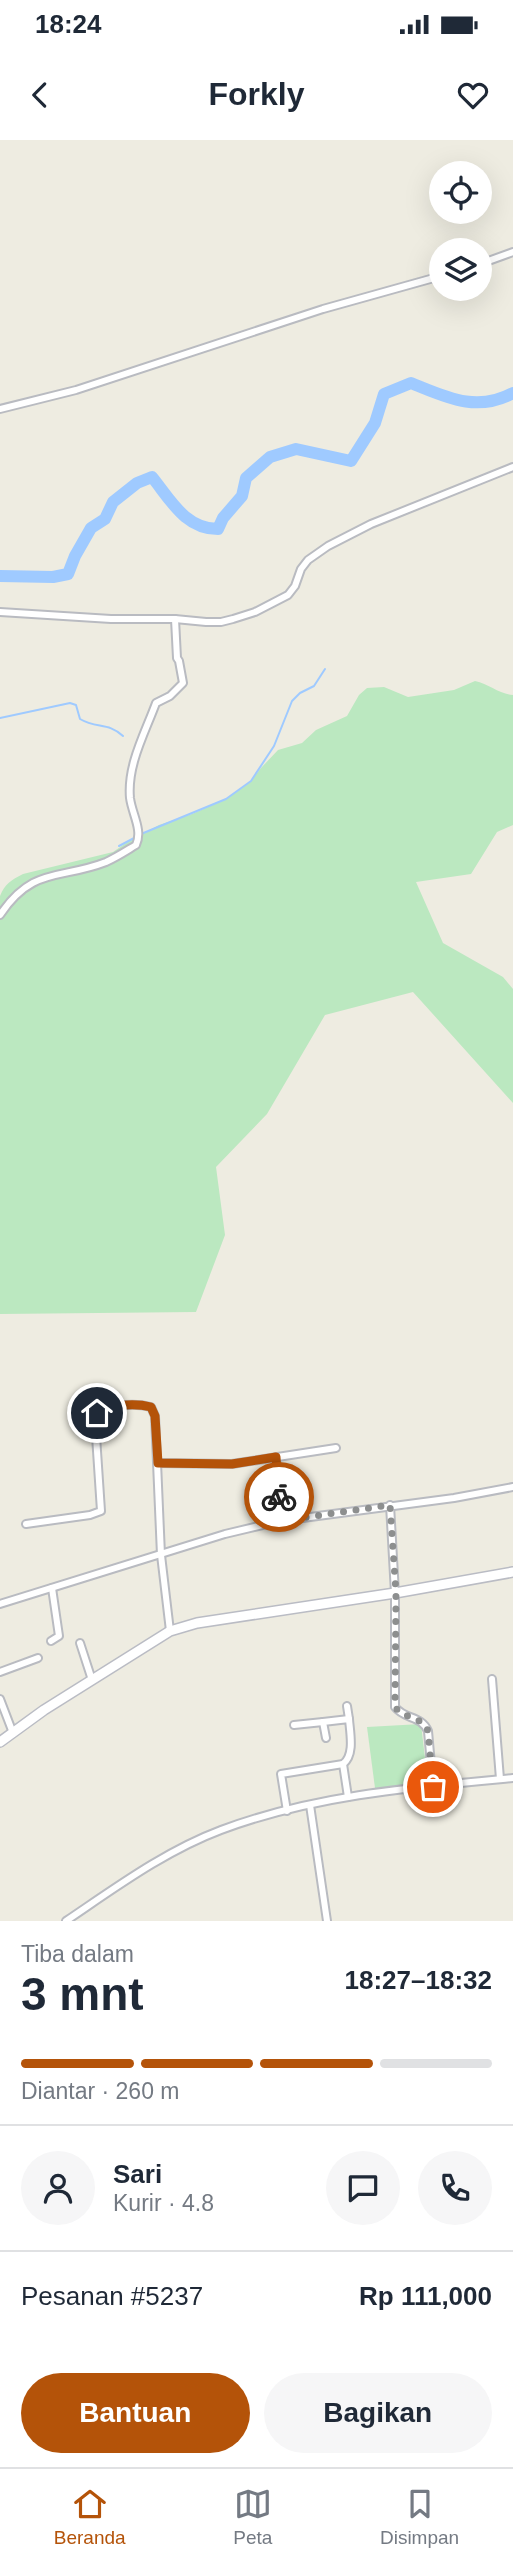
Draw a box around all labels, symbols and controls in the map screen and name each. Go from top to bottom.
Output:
text: 18:24 [35,9,102,39]
icon: back [21,76,59,114]
text: Forkly [208,76,305,112]
icon: heart [454,76,492,114]
map controls [429,161,492,301]
button: locate [429,161,492,224]
button: layers [429,238,492,301]
pin [67,1383,127,1443]
icon: home [78,1394,116,1432]
courier [244,1462,314,1532]
icon: bike [260,1478,298,1516]
pin [403,1757,463,1817]
icon: bag [414,1768,452,1806]
text: Tiba dalam [21,1941,134,1967]
text: 18:27–18:32 [345,1965,492,1995]
text: 3 mnt [21,1968,144,2020]
text: Diantar · 260 m [21,2078,180,2104]
button: person [21,2151,95,2225]
button: chat [326,2151,400,2225]
button: phone [418,2151,492,2225]
text: Sari [113,2159,162,2189]
text: Kurir · 4.8 [113,2190,214,2216]
text: Pesanan #5237 [21,2281,203,2311]
text: Rp 111,000 [359,2281,492,2311]
button: Bantuan [21,2373,250,2453]
button: Bagikan [264,2373,492,2453]
tab: Beranda [54,2485,126,2549]
tab: Peta [233,2485,272,2549]
tab: Disimpan [380,2485,459,2549]

